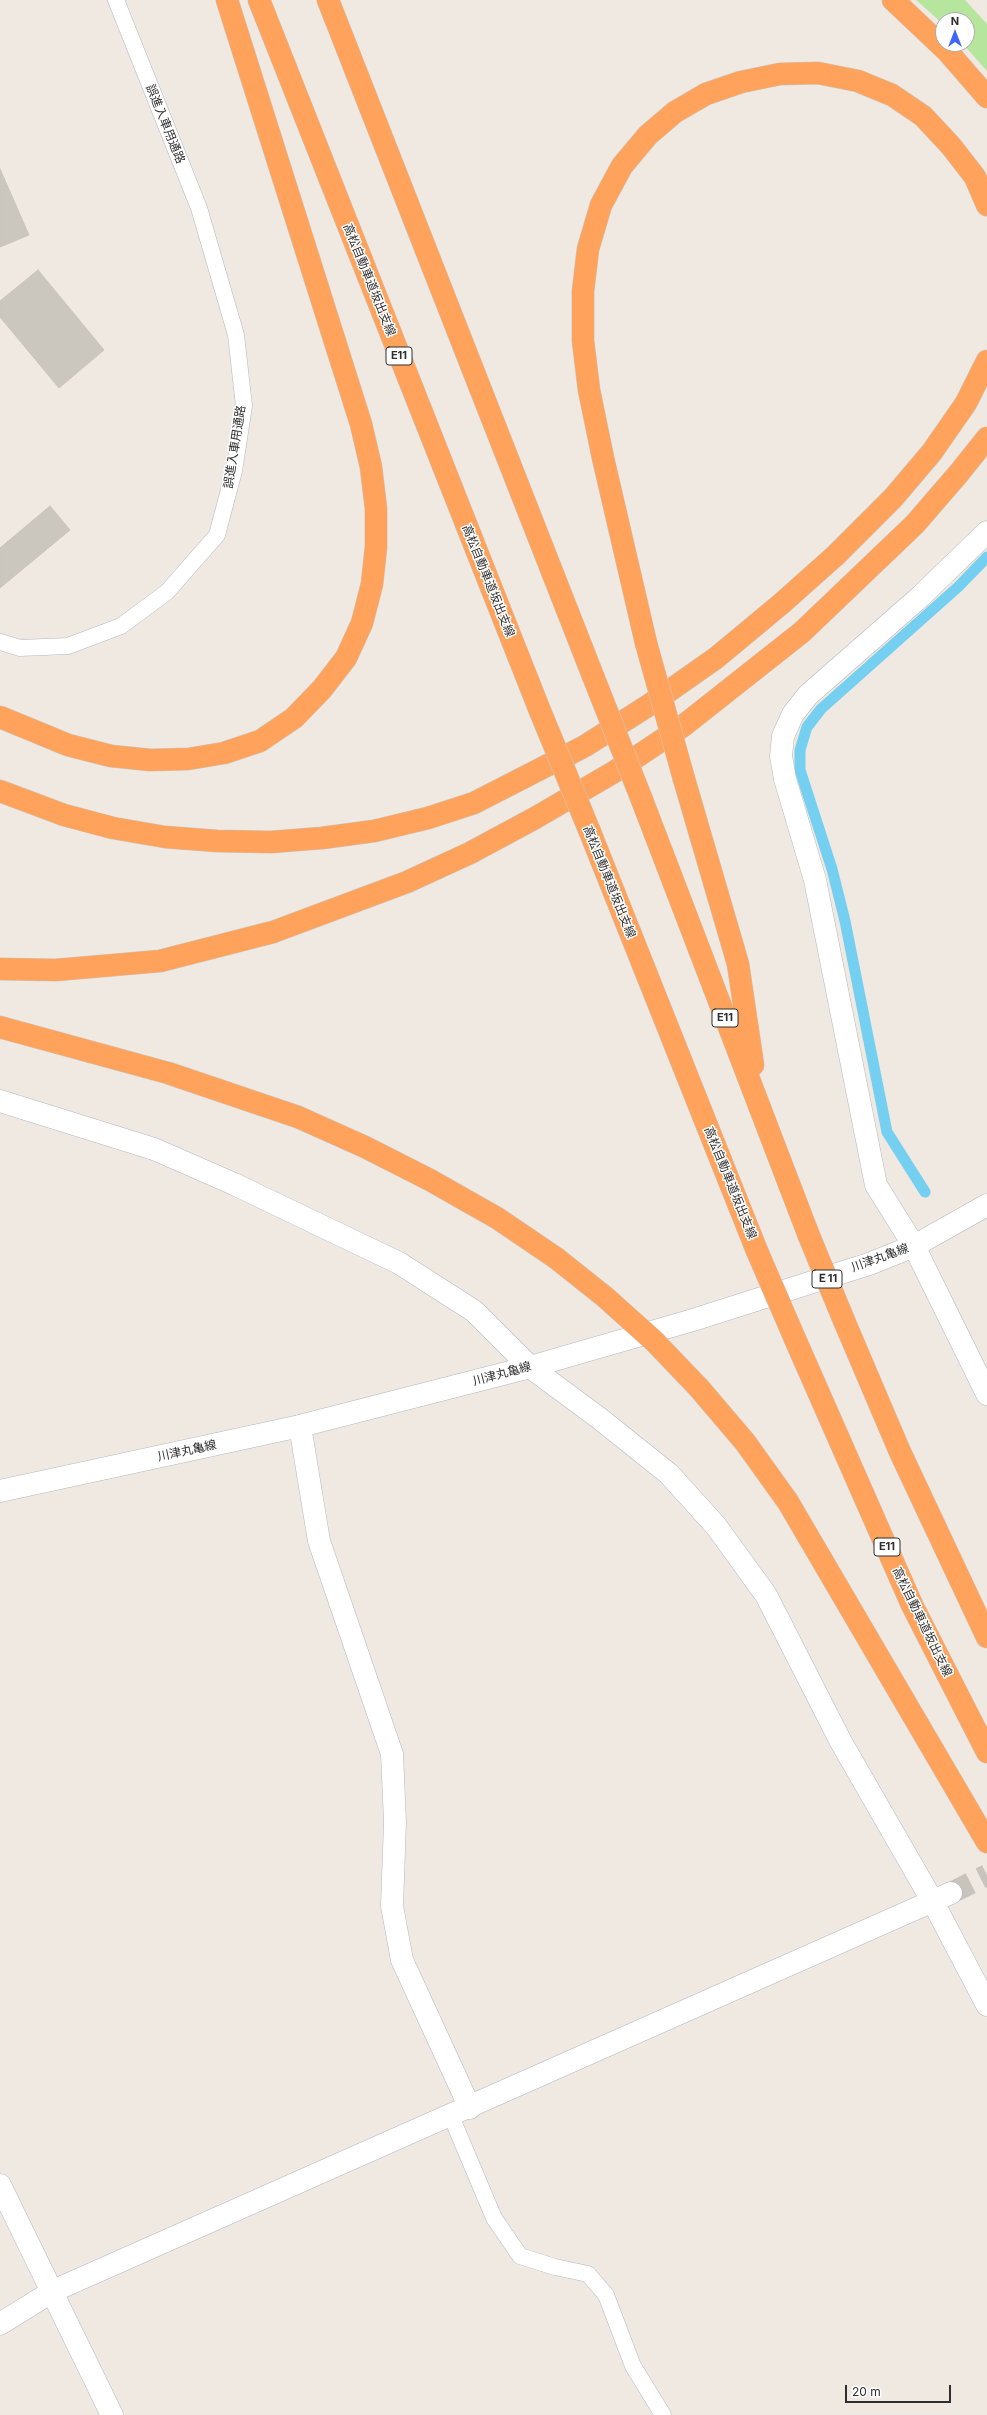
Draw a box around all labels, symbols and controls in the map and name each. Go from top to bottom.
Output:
north arrow [935,12,975,52]
text: N [951,14,959,28]
street label: 誤進入車用通路 [143,82,187,166]
street label: 高松自動車道坂出支線 [340,222,398,338]
road number: E11 [386,347,412,365]
street label: 誤進入車用通路 [221,404,249,490]
street label: 高松自動車道坂出支線 [459,523,517,639]
street label: 高松自動車道坂出支線 [580,824,638,940]
road number: E11 [712,1009,738,1027]
street label: 高松自動車道坂出支線 [701,1125,759,1241]
street label: 川津丸亀線 [849,1241,911,1275]
road number: Ｅ11 [812,1270,842,1288]
street label: 川津丸亀線 [471,1359,533,1389]
street label: 川津丸亀線 [156,1438,218,1464]
road number: E11 [874,1538,900,1556]
street label: 高松自動車道坂出支線 [889,1565,955,1679]
scale bar [847,2377,953,2403]
text: 20 m [852,2384,881,2399]

